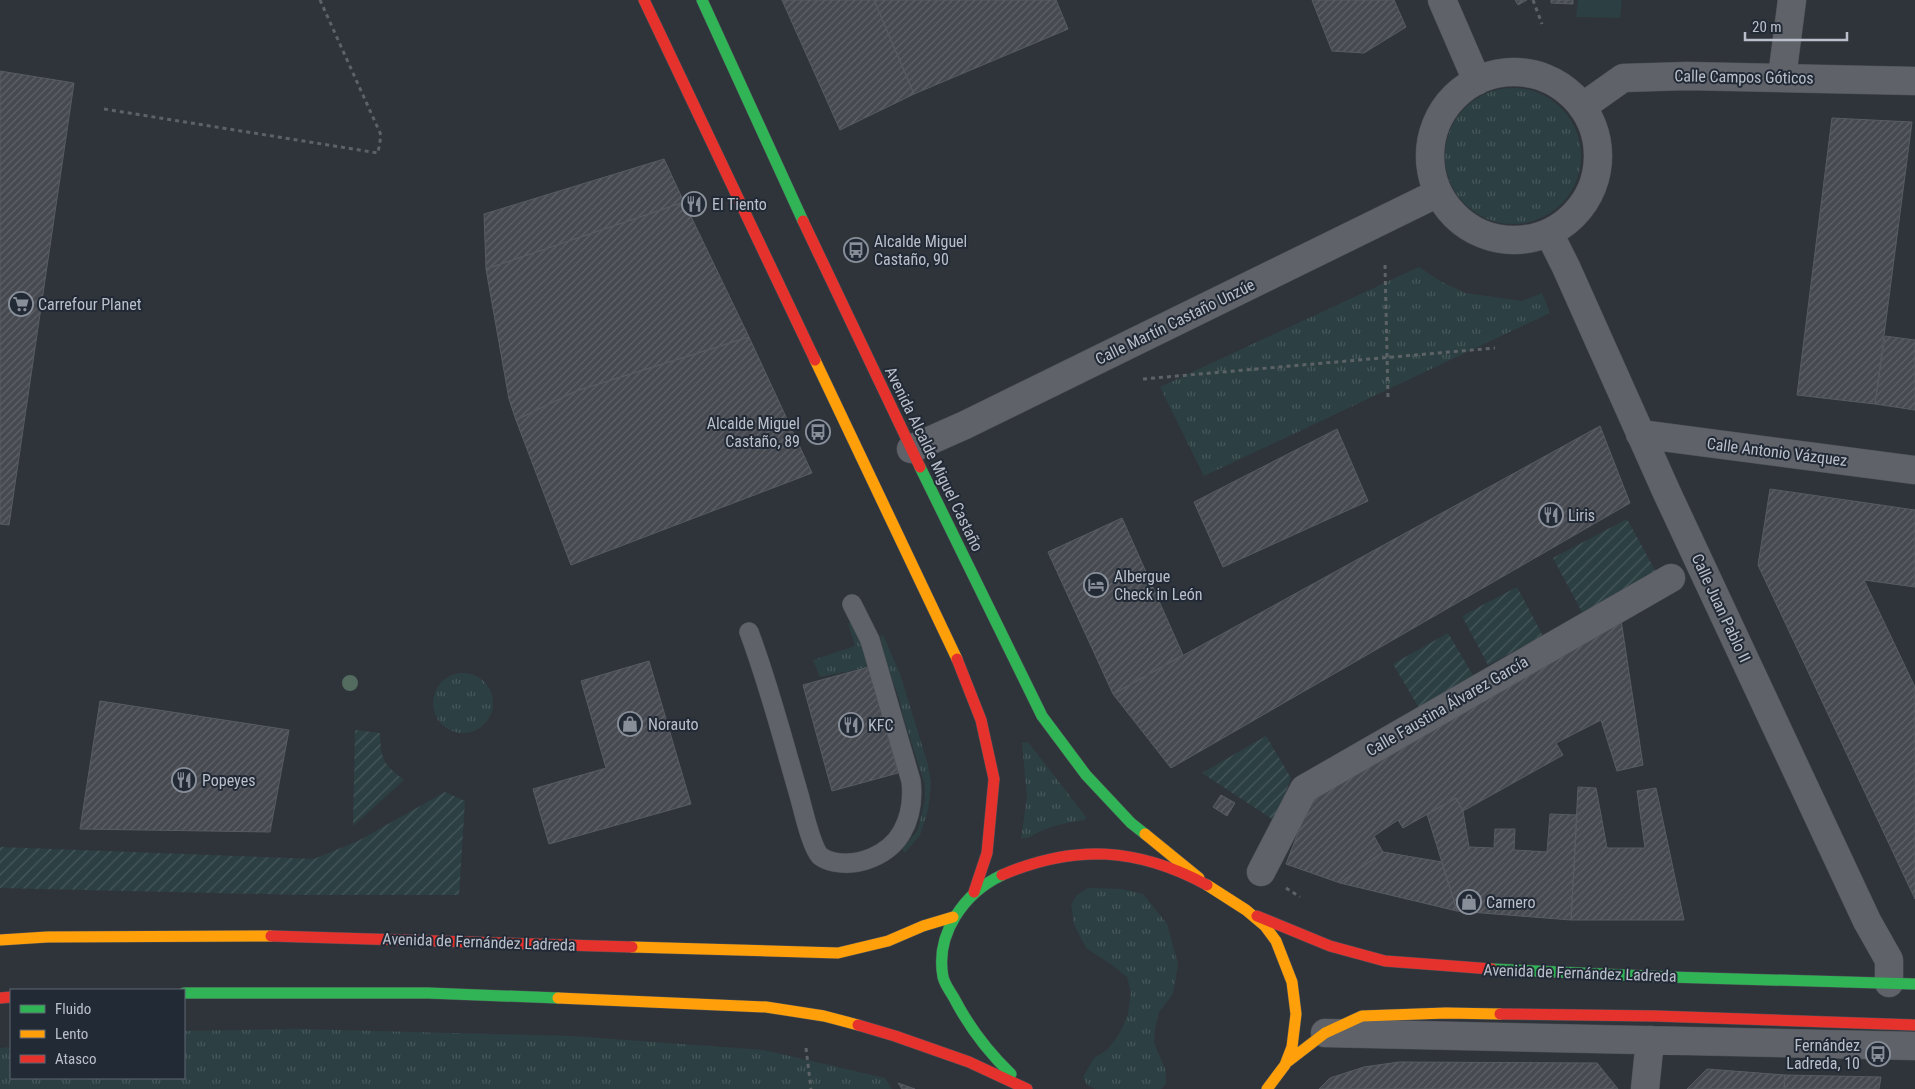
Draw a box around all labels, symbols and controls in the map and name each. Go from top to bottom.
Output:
scale bar [1745,10,1848,42]
text: 20 m [1752,18,1782,36]
street label: Calle Campos Góticos [1674,66,1814,88]
restaurant icon: El Tiento [681,191,707,217]
place label: El Tiento [712,195,767,214]
place label: Alcalde Miguel Castaño, 90 [874,232,967,269]
bus stop icon: Alcalde Miguel Castaño, 90 [843,237,869,263]
street label: Calle Martín Castaño Unzúe [1092,275,1258,369]
supermarket icon: Carrefour Planet [8,291,34,317]
place label: Carrefour Planet [38,295,142,314]
street label: Avenida Alcalde Miguel Castaño [881,364,987,554]
place label: Alcalde Miguel Castaño, 89 [707,414,800,451]
bus stop icon: Alcalde Miguel Castaño, 89 [805,419,831,445]
street label: Calle Antonio Vázquez [1706,434,1848,470]
restaurant icon: Liris [1538,502,1564,528]
place label: Liris [1568,506,1595,525]
street label: Calle Juan Pablo II [1688,551,1754,665]
place label: Albergue Check in León [1114,567,1203,604]
hotel icon: Albergue Check in León [1083,572,1109,598]
street label: Calle Faustina Álvarez García [1363,652,1531,760]
shop icon: Norauto [617,711,643,737]
restaurant icon: KFC [838,712,864,738]
place label: Norauto [648,715,699,734]
place label: KFC [868,716,894,735]
restaurant icon: Popeyes [171,767,197,793]
place label: Popeyes [202,771,255,790]
shop icon: Carnero [1456,889,1482,915]
place label: Carnero [1486,893,1536,912]
street label: Avenida de Fernández Ladreda [382,929,576,955]
street label: Avenida de Fernández Ladreda [1483,960,1677,986]
legend [10,989,185,1079]
text: Fluido [55,1000,91,1018]
text: Lento [55,1025,88,1043]
place label: Fernández Ladreda, 10 [1786,1036,1860,1073]
bus stop icon: Fernández Ladreda, 10 [1865,1041,1891,1067]
text: Atasco [55,1050,96,1068]

